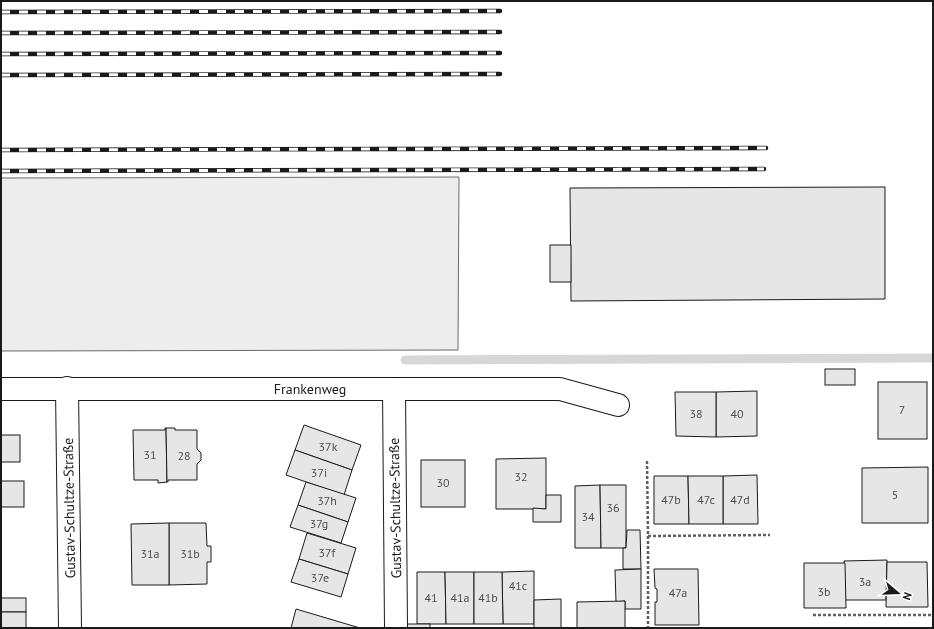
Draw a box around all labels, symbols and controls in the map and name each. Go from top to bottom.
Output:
street label: Frankenweg [274,380,346,398]
house number: 7 [899,402,905,417]
house number: 38 [689,406,703,421]
house number: 40 [730,406,744,421]
street label: Gustav-Schultze-Straße [59,437,79,579]
street label: Gustav-Schultze-Straße [385,437,405,579]
house number: 37k [319,439,338,454]
house number: 31 [143,447,157,462]
house number: 28 [177,448,191,463]
house number: 37i [311,465,327,480]
house number: 32 [514,469,528,484]
house number: 30 [436,475,450,490]
house number: 5 [892,487,898,502]
house number: 47b [661,492,681,507]
house number: 47c [697,492,715,507]
house number: 47d [730,492,750,507]
house number: 37h [317,493,337,508]
house number: 36 [606,500,620,515]
house number: 34 [581,509,595,524]
house number: 37g [310,516,328,531]
house number: 37f [319,545,337,560]
house number: 31a [140,546,160,561]
house number: 31b [180,546,200,561]
house number: 37e [311,570,329,585]
north arrow [878,573,918,613]
house number: 3a [859,574,871,589]
house number: 41c [509,578,528,593]
house number: 3b [817,584,831,599]
house number: 47a [669,585,687,600]
house number: 41 [424,590,438,605]
house number: 41a [450,590,470,605]
house number: 41b [478,590,498,605]
text: N [900,591,915,602]

